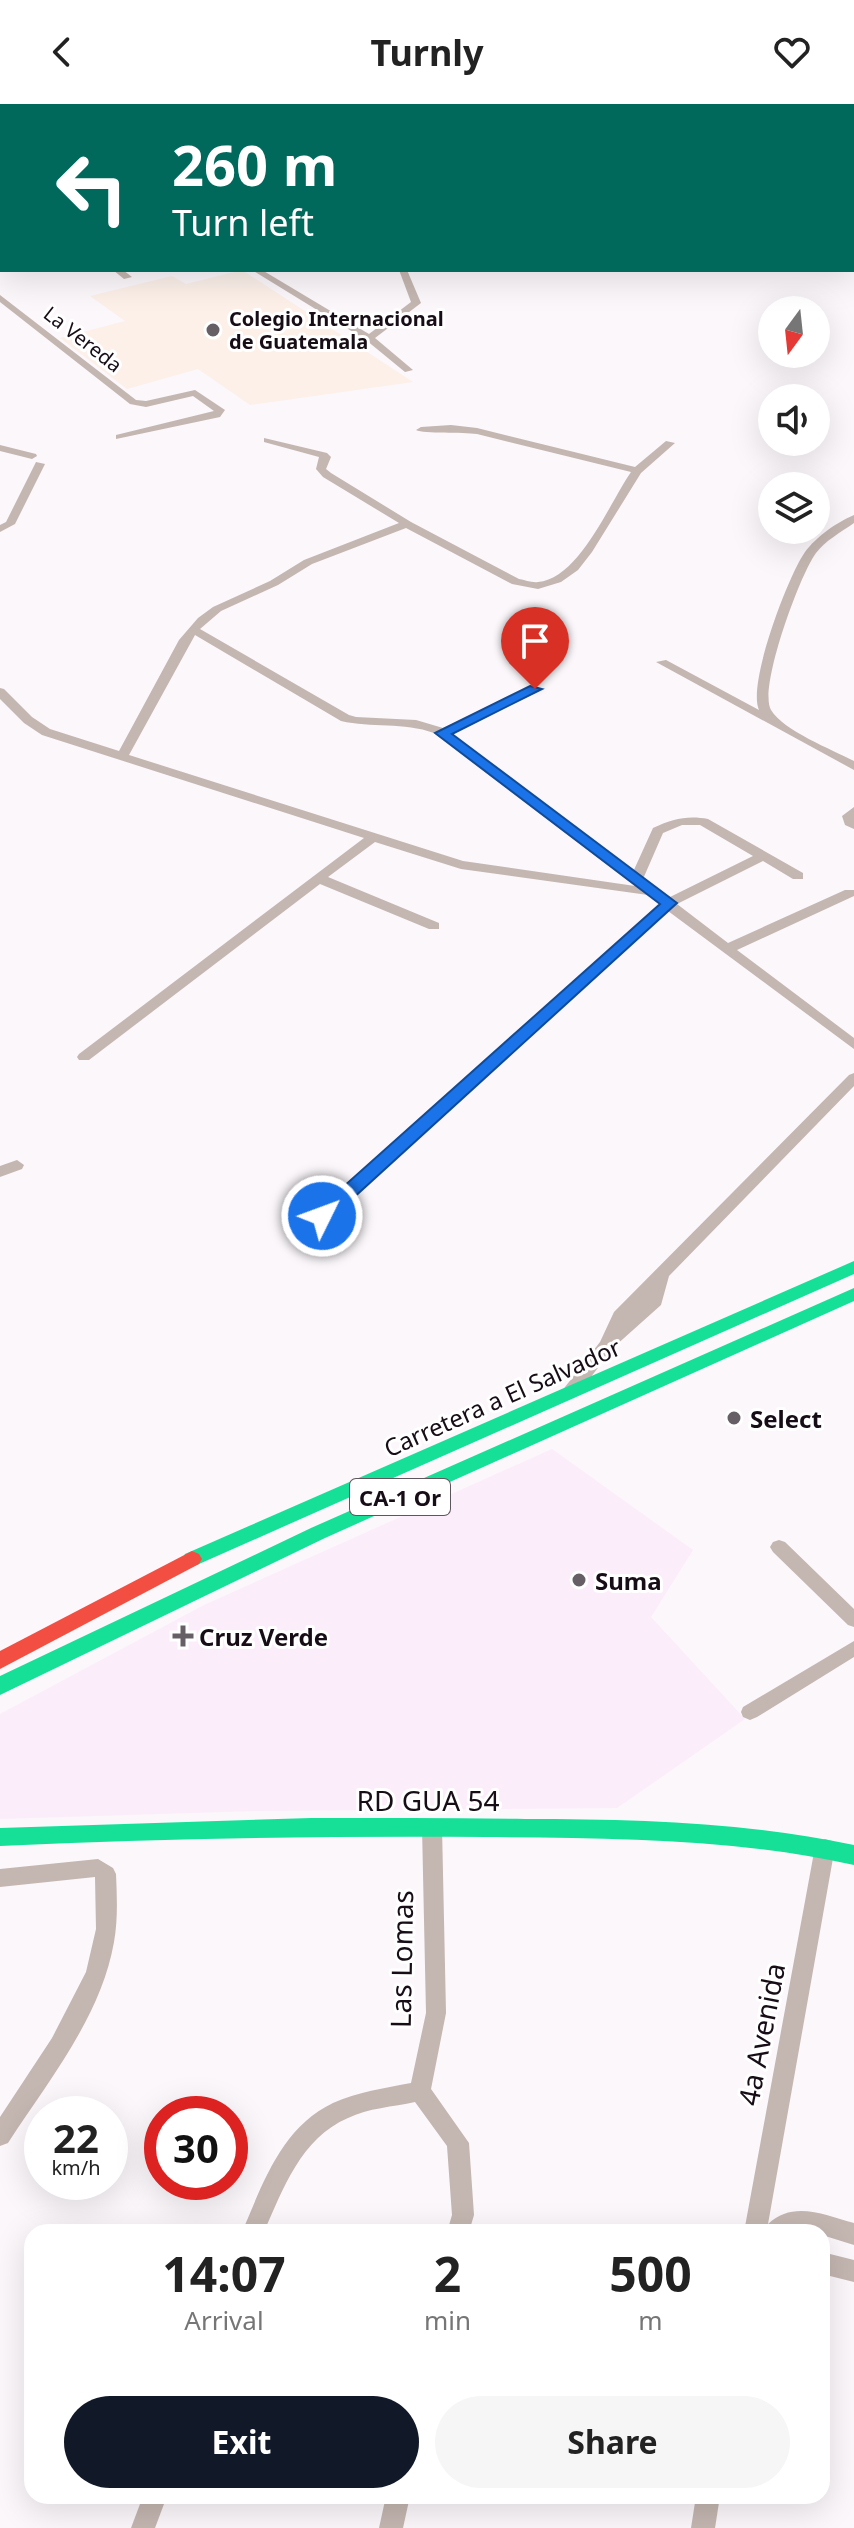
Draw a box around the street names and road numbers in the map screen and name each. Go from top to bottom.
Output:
street label: La Vereda [38,300,128,378]
street label: Carretera a El Salvador [378,1330,626,1464]
road number: CA-1 Or [350,1479,450,1515]
street label: RD GUA 54 [357,1781,499,1819]
street label: Las Lomas [381,1890,421,2028]
street label: 4a Avenida [729,1960,793,2108]

